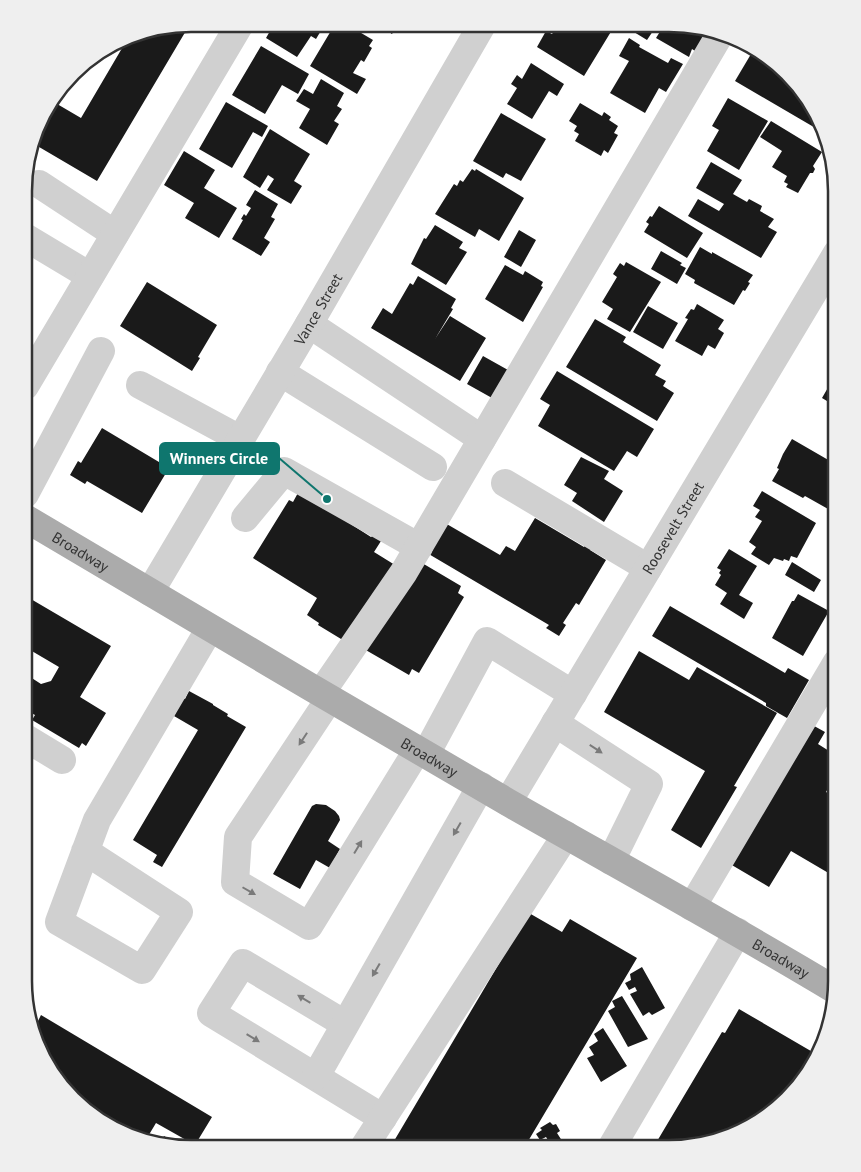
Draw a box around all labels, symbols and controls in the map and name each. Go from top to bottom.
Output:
street label: Vance Street [289,270,346,349]
callout: Winners Circle [160,443,279,474]
text: Winners Circle [170,448,268,468]
street label: Roosevelt Street [637,478,707,577]
street label: Broadway [49,527,113,576]
one-way arrow [298,732,308,746]
street label: Broadway [398,733,462,781]
one-way arrow [589,745,603,754]
one-way arrow [453,821,461,836]
one-way arrow [353,840,363,853]
one-way arrow [242,887,257,895]
street label: Broadway [749,934,813,982]
one-way arrow [372,963,381,976]
one-way arrow [296,995,311,1003]
one-way arrow [246,1034,259,1043]

